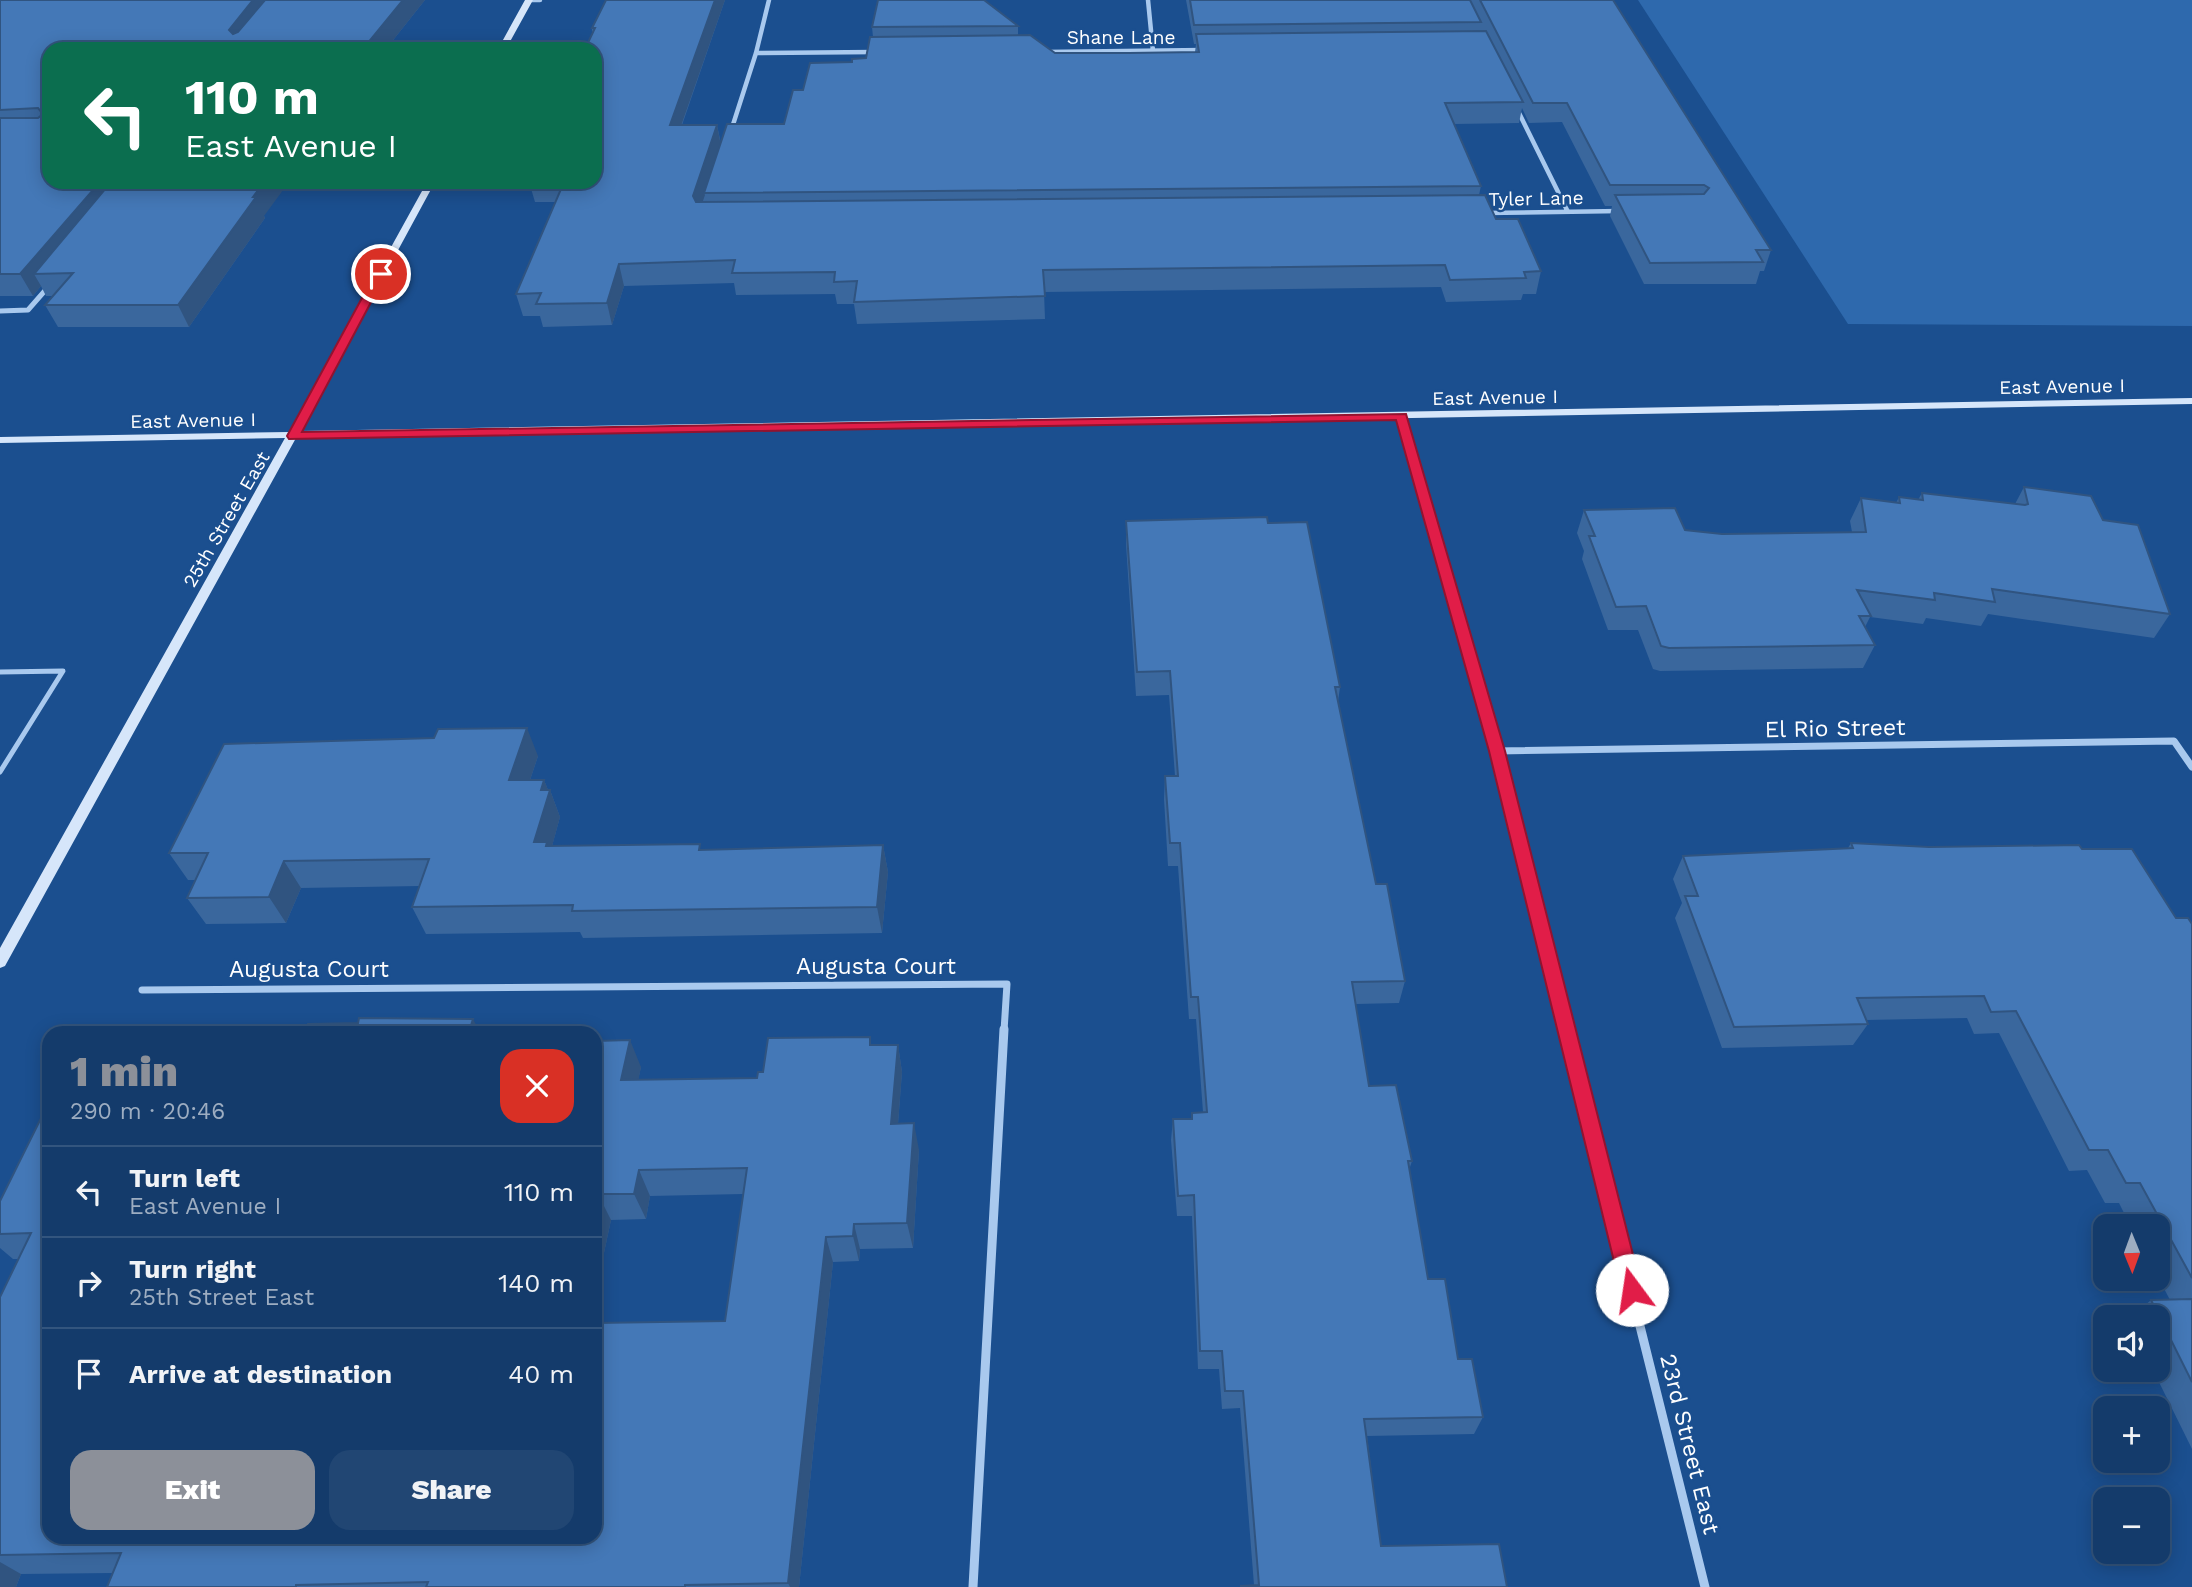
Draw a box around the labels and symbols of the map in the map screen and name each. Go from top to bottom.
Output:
street label: Shane Lane [1067,26,1175,49]
street label: Tyler Lane [1488,186,1584,211]
pin [351,244,411,304]
street label: East Avenue I [1999,374,2125,399]
street label: East Avenue I [1432,385,1558,410]
street label: East Avenue I [130,408,256,433]
street label: 25th Street East [178,447,275,591]
street label: El Rio Street [1764,714,1906,743]
street label: Augusta Court [796,953,956,980]
street label: Augusta Court [229,956,389,983]
north arrow [2093,1214,2170,1292]
position arrow [1595,1253,1669,1327]
street label: 23rd Street East [1654,1351,1725,1537]

